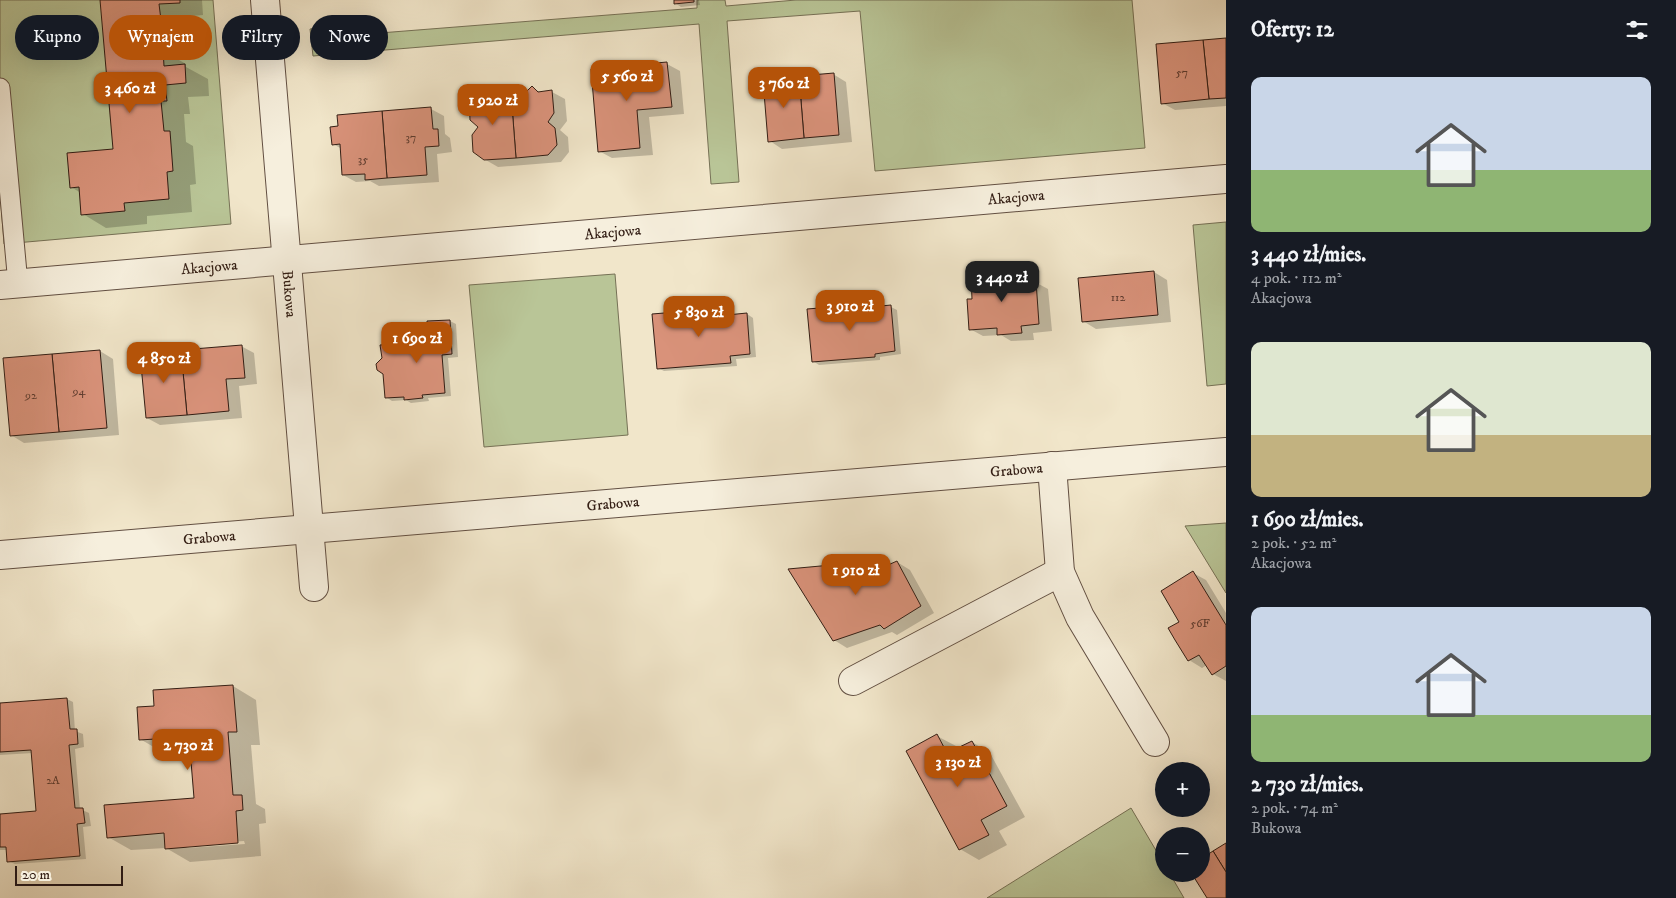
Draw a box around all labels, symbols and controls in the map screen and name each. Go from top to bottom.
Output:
chip: Kupno [15,15,99,60]
chip: Wynajem [109,15,212,60]
chip: Filtry [222,15,300,60]
chip: Nowe [310,15,388,60]
icon: filters [1623,16,1651,44]
text: Oferty: 12 [1251,17,1334,43]
pin: 5 560 zł [575,59,679,102]
house number: 57 [1176,65,1188,80]
text: 5 560 zł [601,66,653,86]
pin: 3 760 zł [732,66,836,109]
pin: 3 460 zł [78,72,182,114]
text: 3 760 zł [759,73,809,93]
text: 3 460 zł [105,78,155,98]
pin: 1 920 zł [441,84,545,126]
text: 1 920 zł [469,90,517,110]
icon: home [1406,110,1496,200]
house number: 37 [406,130,416,145]
house number: 35 [358,152,368,167]
street label: Akacjowa [987,185,1046,209]
street label: Akacjowa [584,220,642,244]
text: 3 440 zł/mies. [1251,242,1366,268]
street label: Akacjowa [180,255,239,279]
pin: 3 440 zł [950,260,1054,303]
text: 3 440 zł [976,267,1028,287]
text: 4 pok. · 112 m² [1251,268,1342,288]
street label: Bukowa [278,270,301,319]
text: Akacjowa [1251,288,1311,308]
pin: 3 910 zł [798,290,902,332]
house number: 112 [1111,290,1125,305]
pin: 5 830 zł [647,296,751,338]
text: 3 910 zł [827,296,873,316]
text: 5 830 zł [674,302,724,322]
pin: 1 690 zł [365,322,469,364]
text: 1 690 zł [392,328,442,348]
pin: 4 850 zł [112,342,216,384]
text: 4 850 zł [138,348,190,368]
icon: home [1406,375,1496,465]
house number: 94 [72,384,87,399]
house number: 92 [24,388,37,403]
street label: Grabowa [989,458,1044,481]
street label: Grabowa [586,492,641,515]
text: 1 690 zł/mies. [1251,507,1363,533]
street label: Grabowa [182,526,237,549]
text: 2 pok. · 52 m² [1251,533,1336,553]
text: Akacjowa [1251,553,1311,573]
pin: 1 910 zł [804,554,908,596]
text: 1 910 zł [833,560,879,580]
house number: 56F [1190,616,1210,631]
icon: home [1406,640,1496,730]
pin: 2 730 zł [136,728,240,771]
text: 2 730 zł [163,735,213,755]
pin: 3 130 zł [906,746,1010,788]
text: 3 130 zł [935,752,981,772]
map controls [1155,762,1210,882]
button: + [1155,762,1210,817]
text: 2 730 zł/mies. [1251,772,1364,798]
house number: 2A [46,773,60,788]
text: 2 pok. · 74 m² [1251,798,1338,818]
text: Bukowa [1251,818,1301,838]
button: − [1155,827,1210,882]
scale bar [15,863,122,886]
text: 20 m [22,866,50,884]

